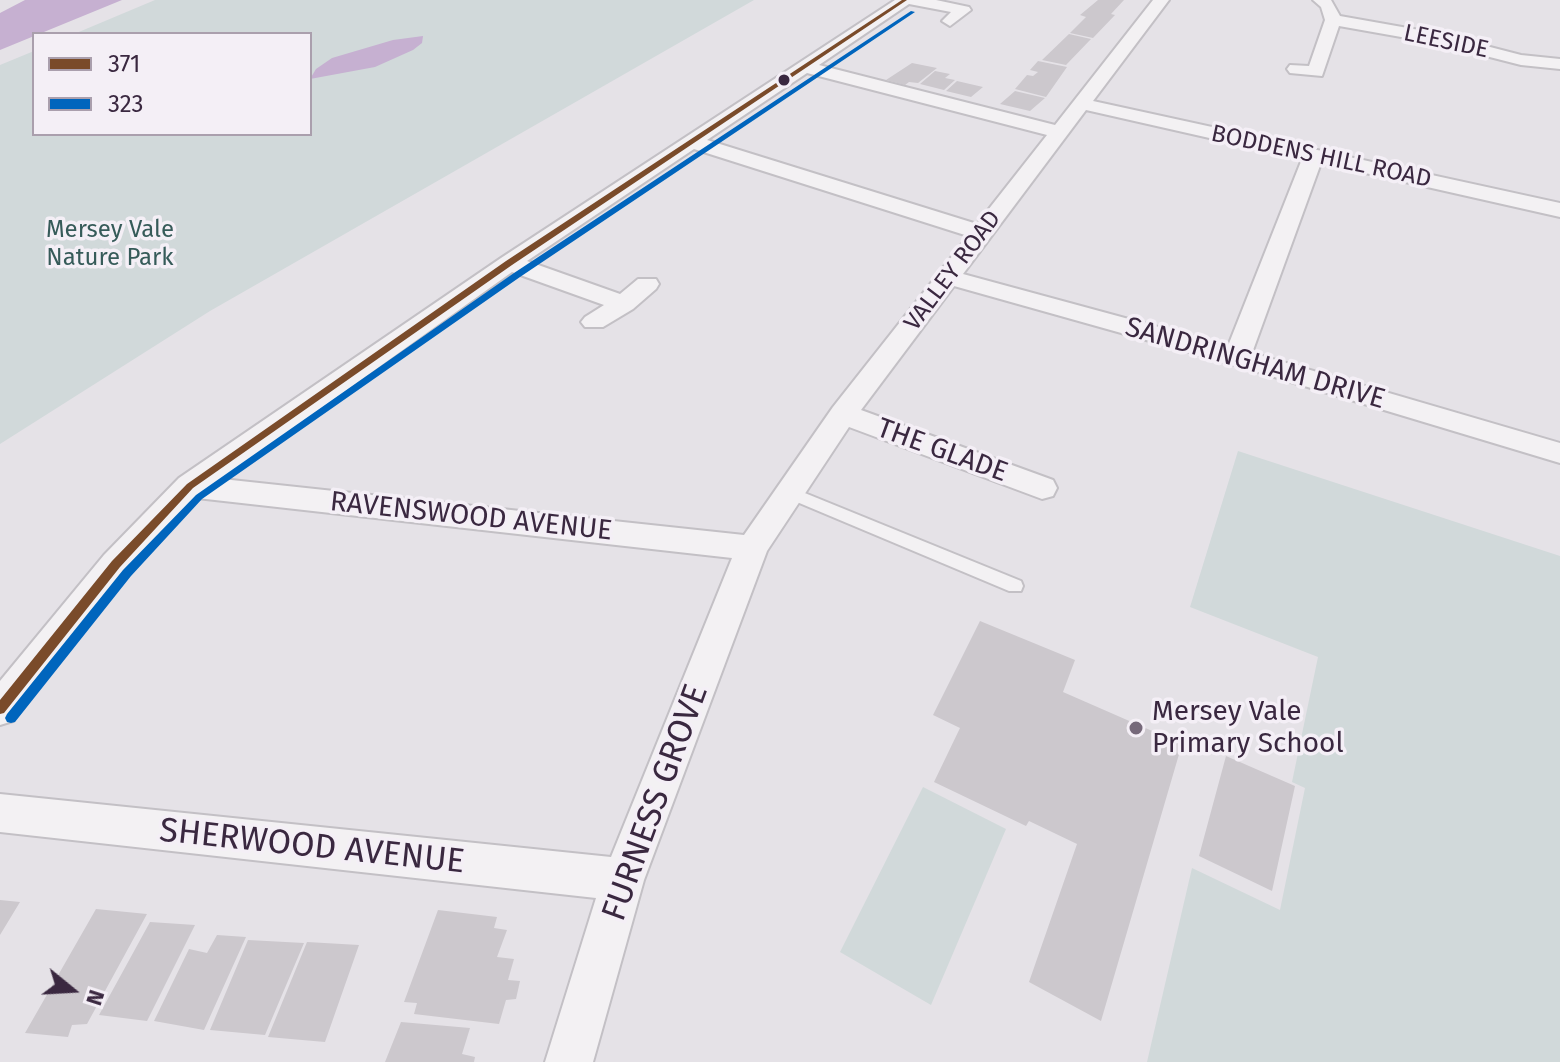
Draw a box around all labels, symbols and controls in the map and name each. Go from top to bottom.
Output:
street label: LEESIDE [1401,19,1491,65]
legend [32,32,312,136]
text: 371 [108,50,140,78]
unlabelled marker [776,72,792,88]
text: 323 [108,90,143,118]
street label: BODDENS HILL ROAD [1208,120,1434,194]
street label: VALLEY ROAD [899,205,1007,337]
park label: Mersey Vale Nature Park [46,216,174,272]
street label: SANDRINGHAM DRIVE [1121,311,1389,417]
street label: THE GLADE [872,412,1012,490]
street label: RAVENSWOOD AVENUE [328,485,614,549]
street label: FURNESS GROVE [594,679,718,927]
place label: Mersey Vale Primary School [1152,695,1344,761]
marker: Mersey Vale Primary School [1127,719,1145,737]
street label: SHERWOOD AVENUE [157,811,467,883]
north arrow [32,950,112,1030]
text: N [80,986,110,1009]

